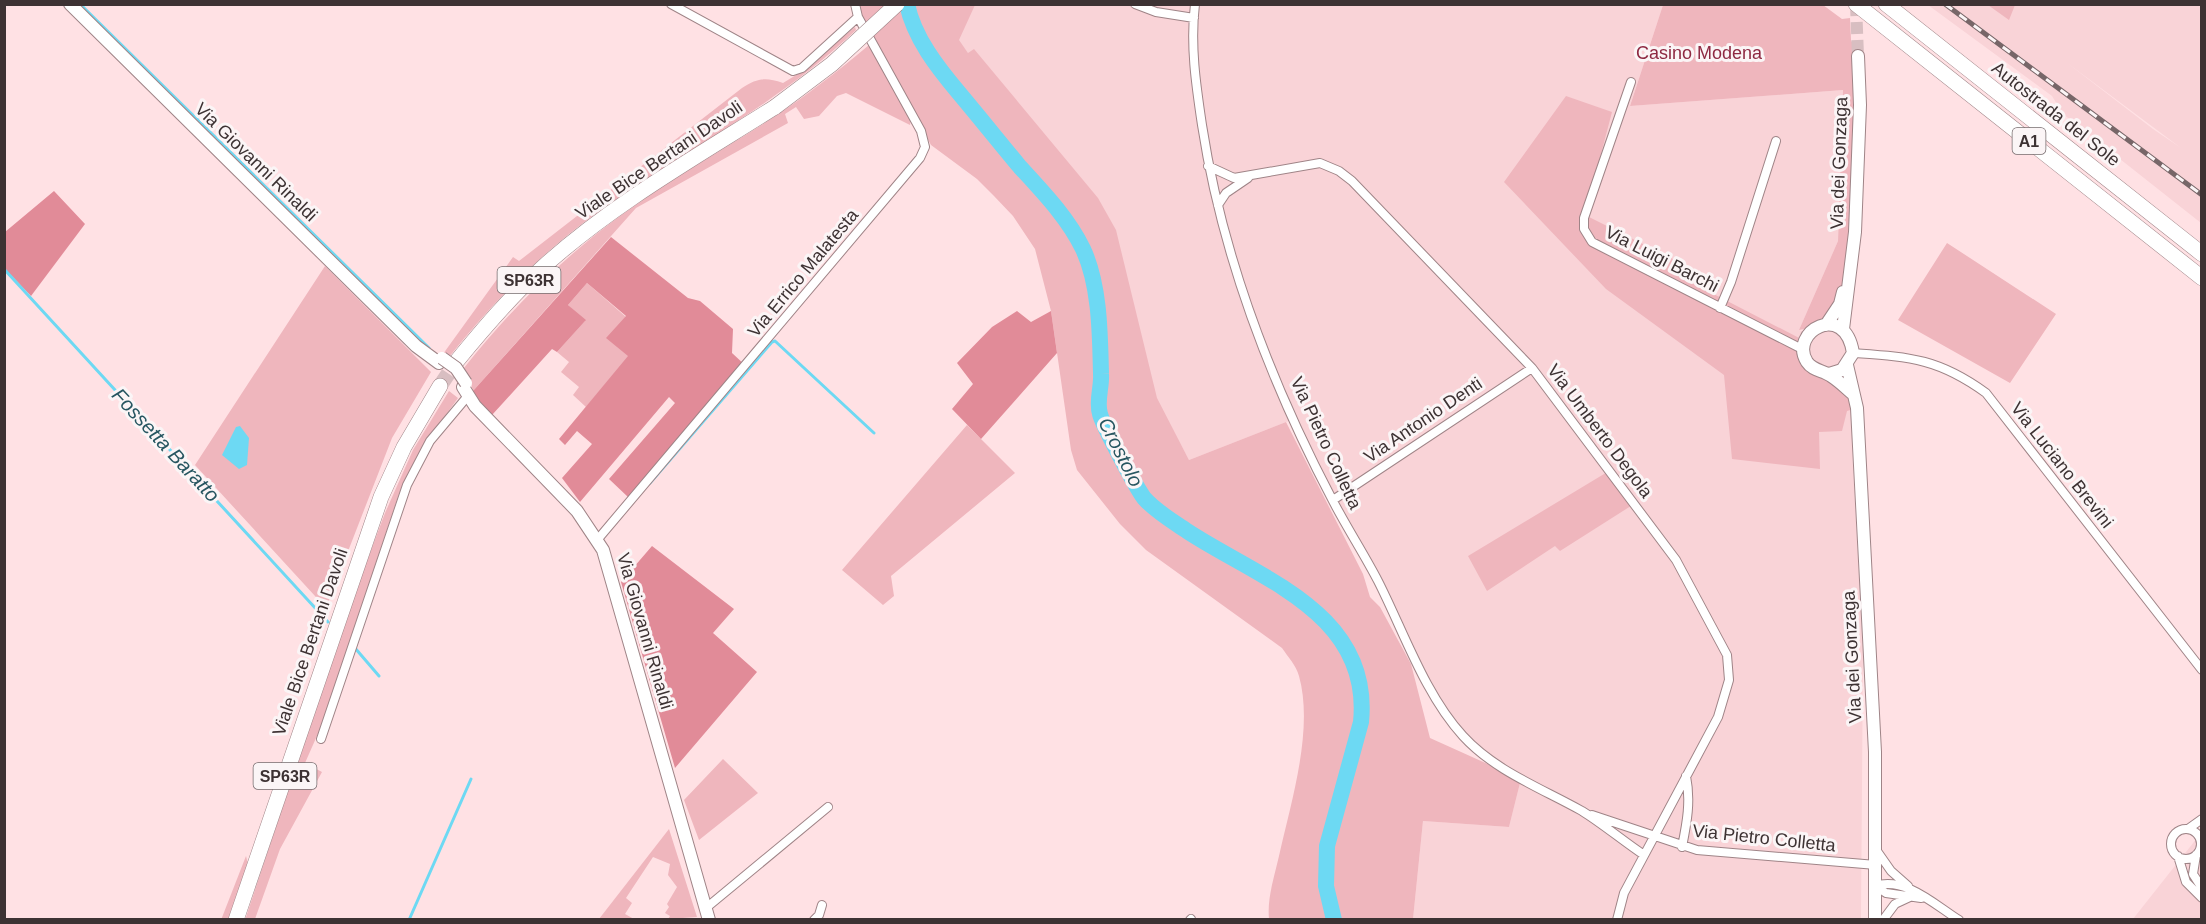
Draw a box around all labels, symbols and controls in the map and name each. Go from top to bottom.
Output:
park label: Casino Modena [1636,43,1763,63]
street label: Autostrada del Sole [1988,58,2124,170]
street label: Via dei Gonzaga [1827,95,1851,230]
street label: Viale Bice Bertani Davoli [572,97,746,223]
street label: Via Giovanni Rinaldi [191,99,321,225]
road number: A1 [2012,128,2046,154]
street label: Via Errico Malatesta [744,204,863,341]
street label: Via Luigi Barchi [1602,222,1722,296]
road number: SP63R [498,267,560,293]
street label: Via Umberto Degola [1543,360,1657,502]
street label: Via Antonio Denti [1360,373,1486,467]
street label: Via Pietro Colletta [1287,374,1366,513]
water label: Fossetta Baratto [108,384,224,506]
street label: Via Luciano Brevini [2007,398,2117,532]
water label: Crostolo [1094,414,1148,490]
street label: Viale Bice Bertani Davoli [269,546,351,738]
street label: Via Giovanni Rinaldi [613,550,677,712]
street label: Via dei Gonzaga [1838,589,1865,724]
road number: SP63R [254,763,316,789]
street label: Via Pietro Colletta [1691,821,1838,856]

